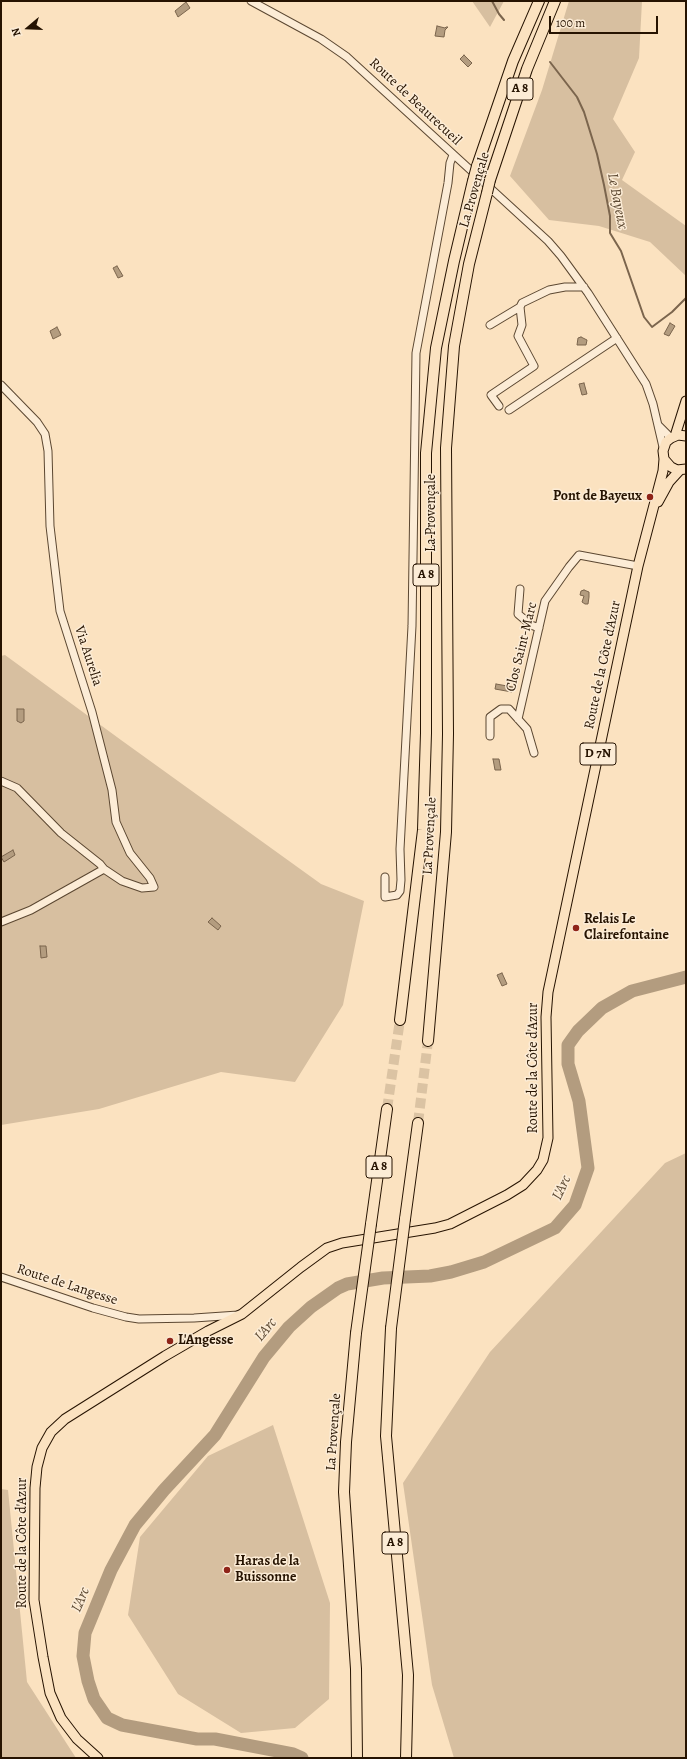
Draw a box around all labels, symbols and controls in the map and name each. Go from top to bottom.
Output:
north arrow [8,8,48,48]
scale bar [551,8,660,34]
text: 100 m [556,15,585,31]
text: N [8,26,25,38]
street label: Route de Beaurecueil [365,55,465,149]
road number: A 8 [507,78,533,100]
street label: La Provençale [456,150,494,230]
water label: Le Bayeux [603,172,631,230]
street label: La Provençale [424,474,440,552]
place label: Pont de Bayeux [553,489,642,505]
marker: Pont de Bayeux [645,492,655,502]
road number: A 8 [413,564,439,586]
street label: Route de la Côte d'Azur [581,599,625,731]
street label: Clos Saint-Marc [503,600,541,694]
street label: Via Aurelia [70,624,106,688]
road number: D 7N [580,743,616,765]
street label: La Provençale [420,797,440,875]
place label: Relais Le Clairefontaine [584,912,669,944]
marker: Relais Le Clairefontaine [571,923,581,933]
street label: Route de la Côte d'Azur [526,1003,542,1133]
road number: A 8 [366,1156,392,1178]
water label: L'Arc [549,1173,575,1203]
street label: Route de Langesse [14,1261,120,1309]
water label: L'Arc [251,1315,281,1345]
place label: L'Angesse [178,1333,233,1349]
marker: L'Angesse [165,1336,175,1346]
street label: La Provençale [323,1393,345,1471]
street label: Route de la Côte d'Azur [15,1478,31,1608]
road number: A 8 [382,1532,408,1554]
place label: Haras de la Buissonne [235,1554,299,1586]
marker: Haras de la Buissonne [222,1565,232,1575]
water label: L'Arc [68,1585,94,1615]

